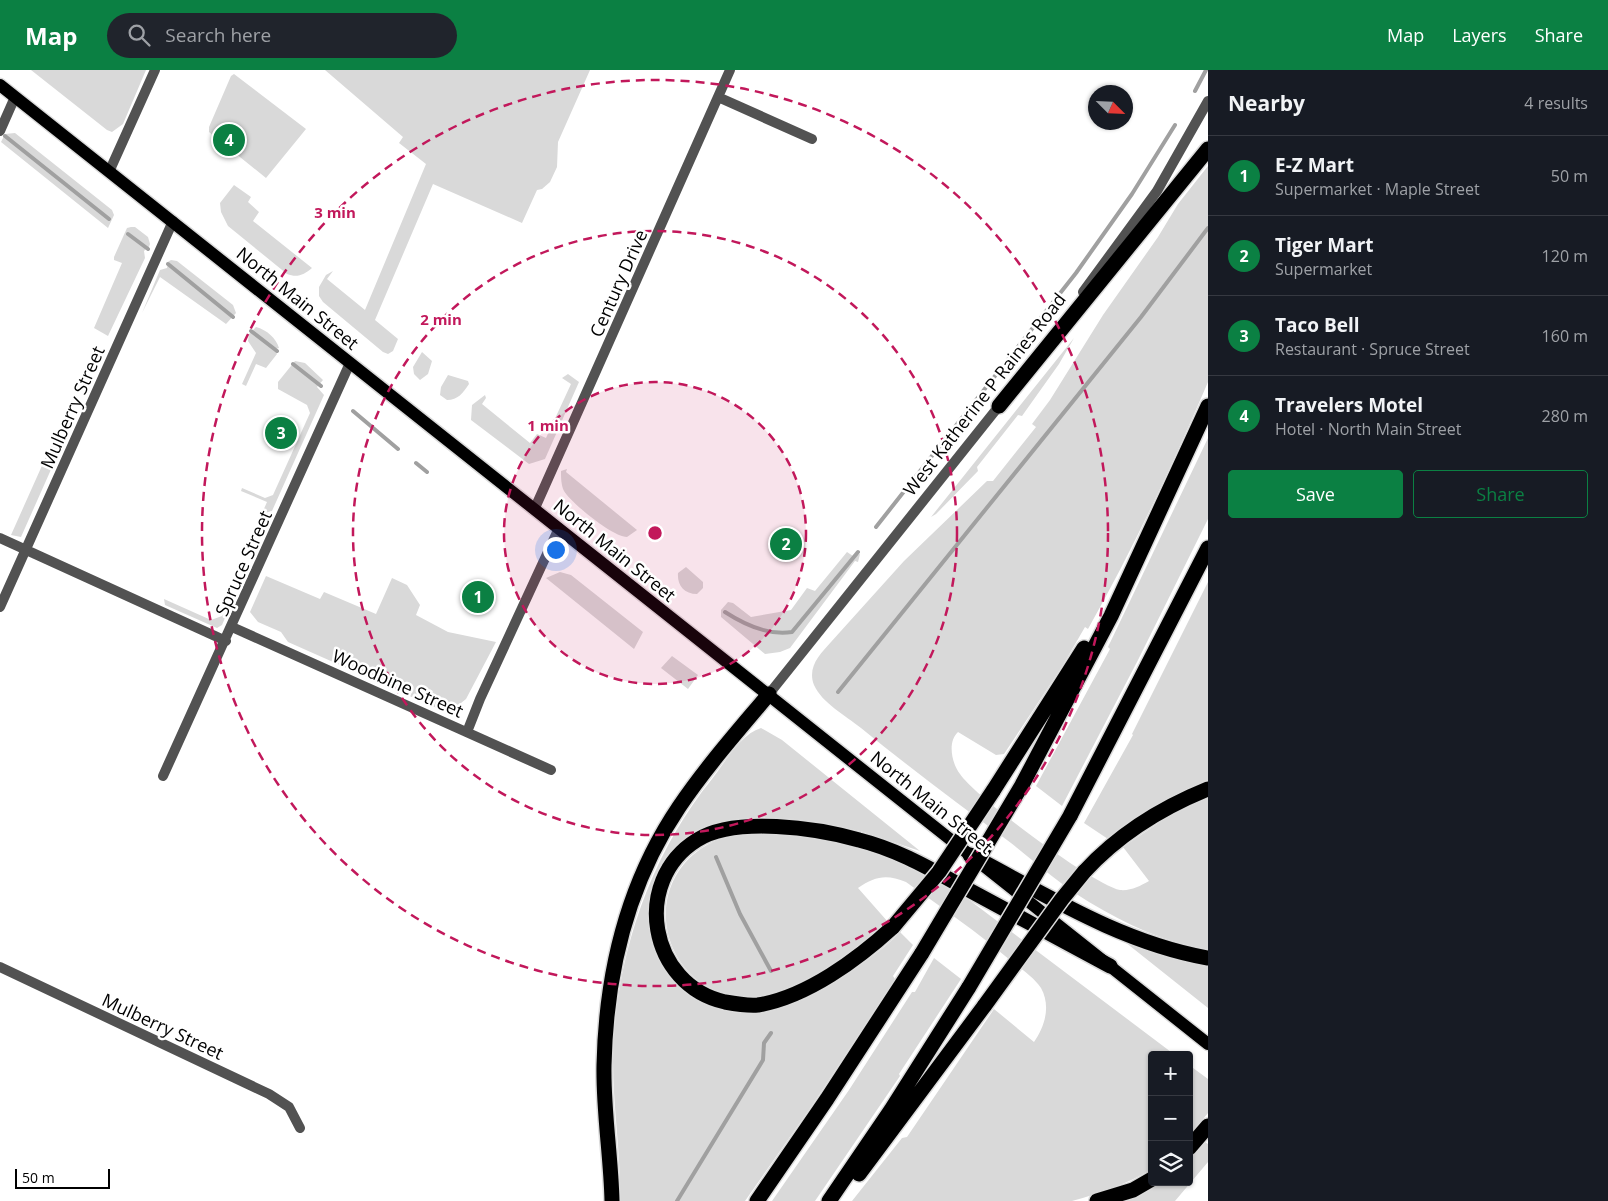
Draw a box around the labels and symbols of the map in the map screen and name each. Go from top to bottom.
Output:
north arrow [1088,85,1133,130]
pin: 4 [213,121,245,159]
text: 3 min [314,202,356,222]
street label: Century Drive [584,226,652,340]
street label: North Main Street [232,241,364,355]
street label: West Katherine P Raines Road [897,288,1071,500]
text: 2 min [420,309,462,329]
street label: Mulberry Street [34,342,110,472]
pin: 3 [265,414,297,452]
text: 1 min [527,415,569,435]
street label: North Main Street [549,493,681,607]
street label: Spruce Street [209,507,277,619]
centre of rings [646,524,664,542]
pin: 2 [770,525,802,563]
your location [543,537,569,563]
pin: 1 [462,578,494,616]
street label: Woodbine Street [329,643,467,723]
street label: North Main Street [866,745,998,859]
street label: Mulberry Street [98,987,228,1065]
scale bar [15,1166,110,1189]

